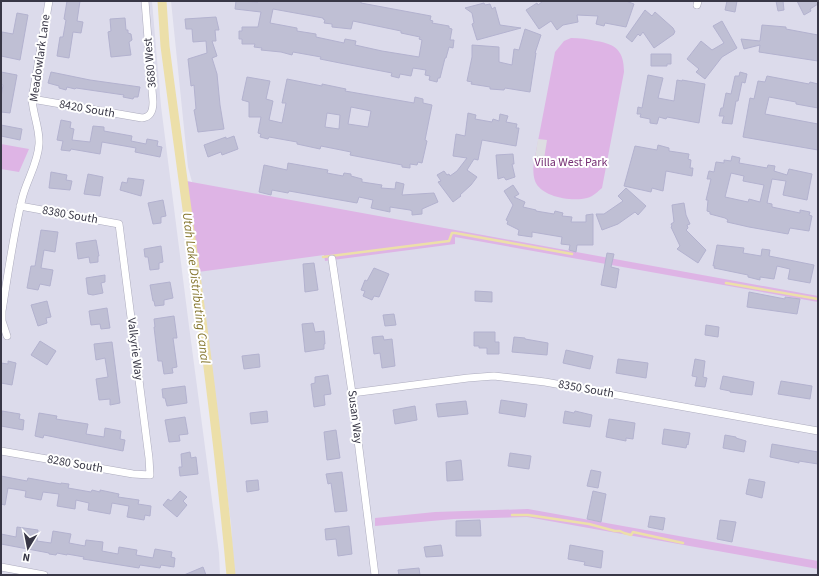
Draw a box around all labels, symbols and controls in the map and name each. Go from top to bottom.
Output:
street label: Meadowlark Lane [25,13,55,103]
street label: 3680 West [139,37,161,89]
street label: 8420 South [58,96,116,122]
park label: Villa West Park [535,154,607,171]
street label: 8380 South [41,202,99,228]
water label: Utah Lake Distributing Canal [178,211,214,365]
street label: Valkyrie Way [123,317,147,382]
street label: 8350 South [557,376,615,402]
street label: Susan Way [343,389,367,445]
street label: 8280 South [46,451,104,477]
north arrow [8,528,48,568]
text: N [21,549,31,565]

